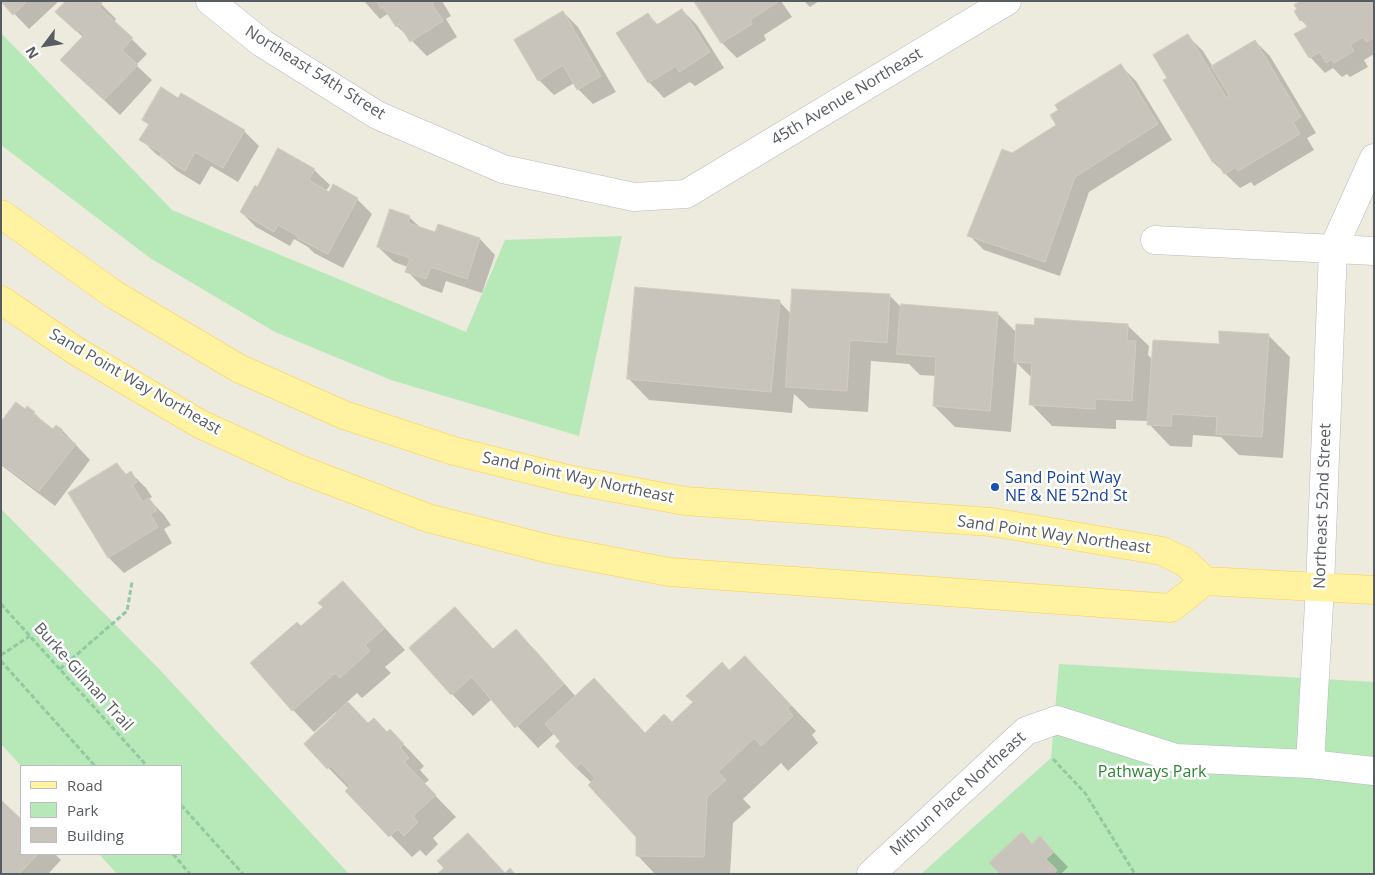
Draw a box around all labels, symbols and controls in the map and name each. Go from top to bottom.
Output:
north arrow [20,20,70,70]
street label: Northeast 54th Street [241,22,389,124]
text: N [21,43,43,63]
street label: 45th Avenue Northeast [768,44,926,150]
street label: Sand Point Way Northeast [46,325,224,439]
street label: Northeast 52nd Street [1311,423,1335,589]
street label: Sand Point Way Northeast [481,448,675,508]
place label: Sand Point Way NE & NE 52nd St [1005,468,1128,506]
marker: Sand Point Way NE & NE 52nd St [989,481,1001,493]
street label: Sand Point Way Northeast [956,512,1152,558]
street label: Burke-Gilman Trail [29,619,137,735]
street label: Mithun Place Northeast [886,728,1030,860]
park label: Pathways Park [1098,762,1206,782]
legend [20,765,182,855]
text: Road [67,775,103,795]
text: Park [67,800,98,820]
text: Building [67,825,124,845]

